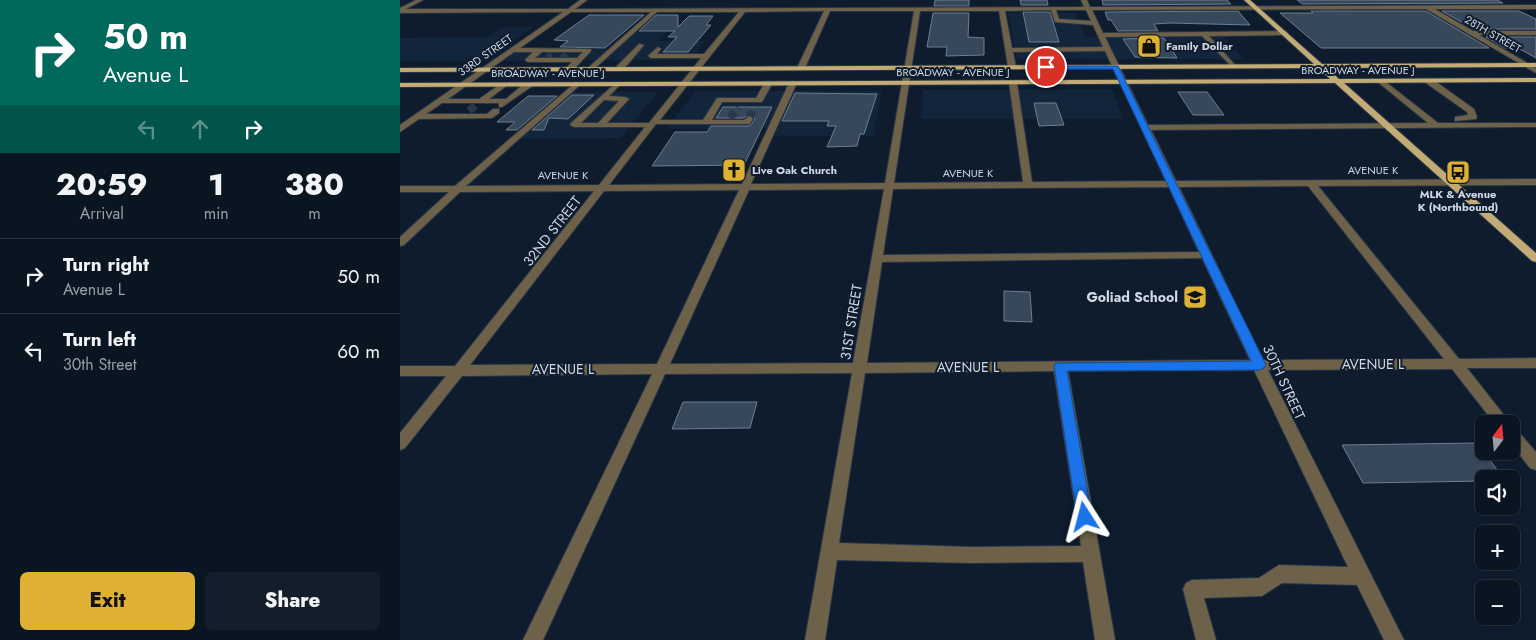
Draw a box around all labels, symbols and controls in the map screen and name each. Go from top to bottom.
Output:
street label: 28TH STREET [1462,11,1524,57]
text: 50 m [103,12,188,62]
icon: right [20,20,85,85]
street label: 33RD STREET [454,30,516,80]
shop icon: Family Dollar [1136,33,1162,59]
place label: Family Dollar [1166,38,1233,54]
pin [1025,46,1067,88]
icon: arrive [1032,53,1060,81]
text: Avenue L [103,58,188,90]
street label: BROADWAY - AVENUE J [1301,62,1415,78]
street label: BROADWAY - AVENUE J [896,64,1010,80]
street label: BROADWAY - AVENUE J [491,65,605,81]
icon: left [133,115,161,143]
icon: ahead [186,115,214,143]
icon: right [239,115,267,143]
church icon: Live Oak Church [721,157,747,183]
bus stop icon: MLK & Avenue K (Northbound) [1445,159,1471,185]
place label: Live Oak Church [752,162,837,178]
street label: AVENUE K [1348,162,1399,178]
text: 20:59 [56,163,148,206]
text: 1 [208,163,224,206]
text: 380 [285,163,344,206]
street label: AVENUE K [943,165,994,181]
street label: AVENUE K [538,167,589,183]
place label: MLK & Avenue K (Northbound) [1418,186,1498,215]
street label: 32ND STREET [518,191,586,270]
text: Arrival [80,202,124,225]
text: min [204,202,229,225]
text: m [308,202,321,225]
text: Turn right [63,251,149,278]
icon: right [20,262,48,290]
text: 50 m [337,263,380,290]
text: Avenue L [63,278,125,301]
street label: 31ST STREET [835,282,867,361]
school or university icon: Goliad School [1182,284,1208,310]
place label: Goliad School [1086,287,1178,307]
text: Turn left [63,326,136,353]
icon: left [20,337,48,365]
text: 60 m [337,338,380,365]
street label: 30TH STREET [1258,341,1310,423]
text: 30th Street [63,353,137,376]
street label: AVENUE L [1342,354,1405,374]
street label: AVENUE L [937,357,1000,377]
street label: AVENUE L [532,359,595,379]
north arrow [1475,415,1520,460]
map controls [1475,415,1520,625]
button: sound [1475,470,1520,515]
position arrow [1058,490,1110,542]
button: + [1475,525,1520,570]
button: Exit [20,572,195,630]
button: Share [205,572,380,630]
button: − [1475,580,1520,625]

